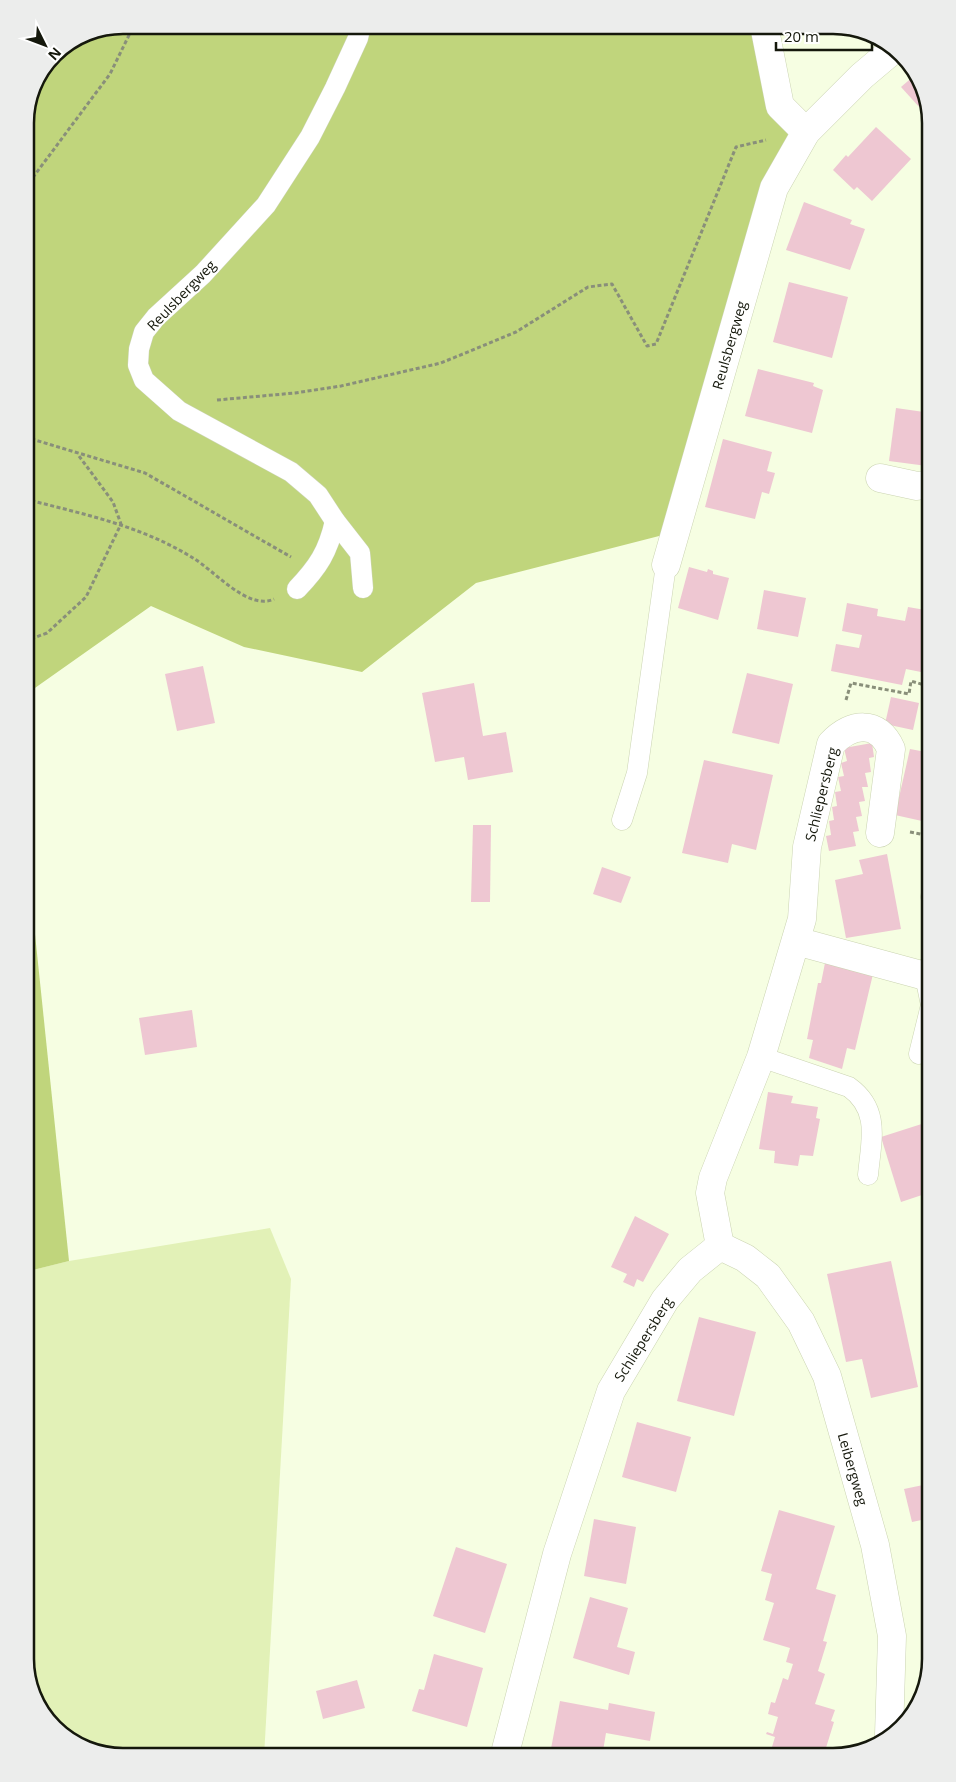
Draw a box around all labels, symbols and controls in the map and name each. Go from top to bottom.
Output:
north arrow [20,20,70,70]
scale bar [776,20,872,52]
text: 20 m [784,26,819,46]
text: N [44,43,66,65]
street label: Reulsbergweg [142,255,220,334]
street label: Reulsbergweg [707,298,751,392]
street label: Schliepersberg [800,745,842,843]
street label: Schliepersberg [609,1293,677,1385]
street label: Leibergweg [834,1430,873,1508]

